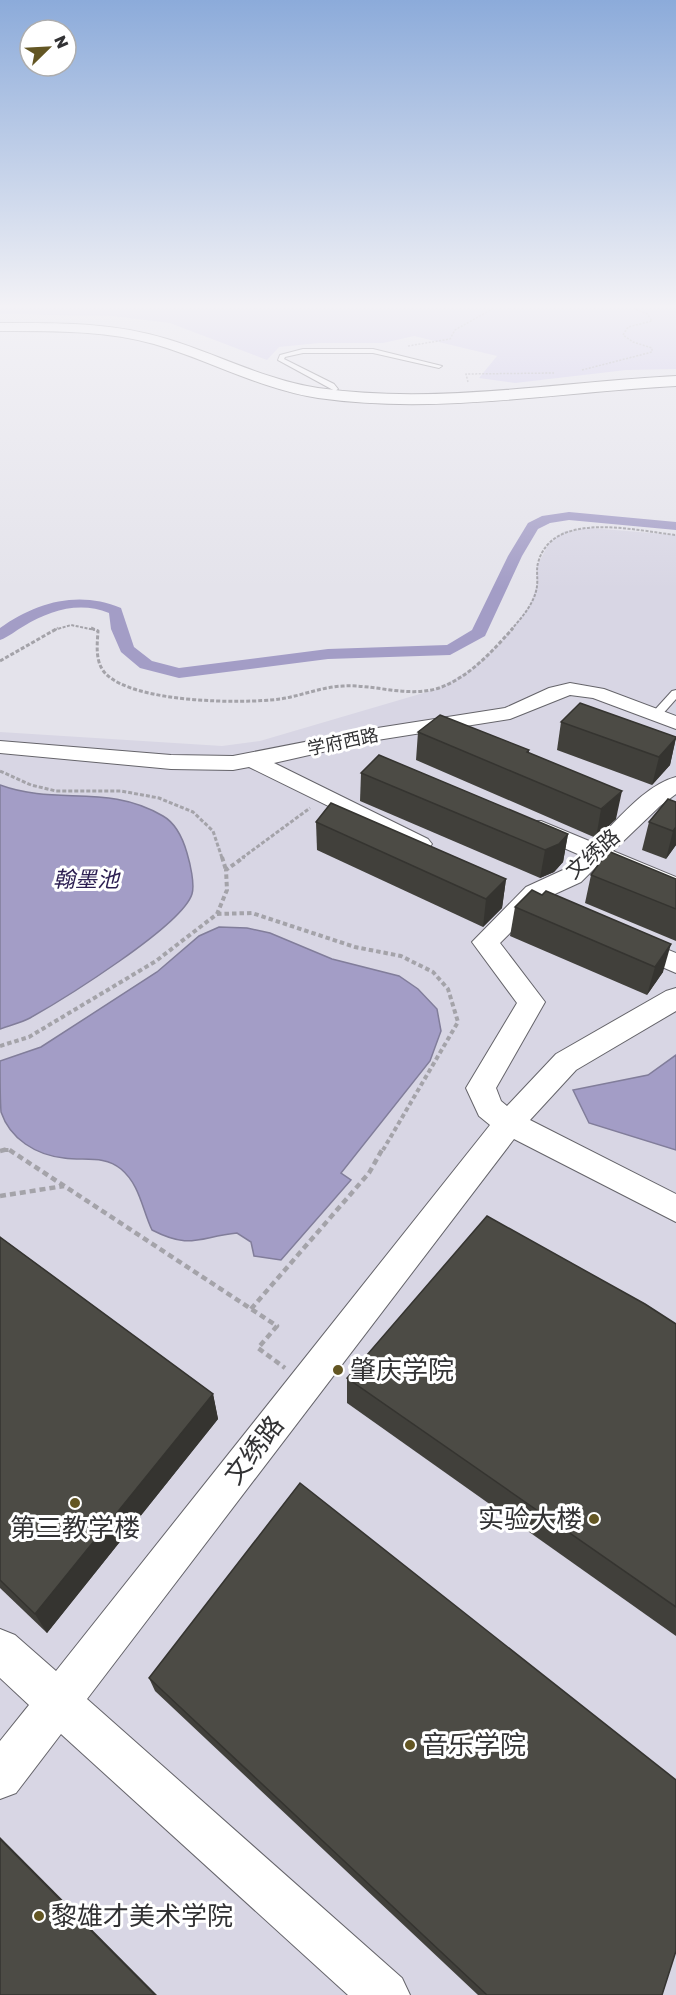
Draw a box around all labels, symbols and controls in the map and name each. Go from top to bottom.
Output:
north arrow [18,18,78,78]
text: N [50,32,73,52]
street label: 学府西路 [305,723,380,759]
street label: 文绣路 [560,823,625,884]
water label: 翰墨池 [53,865,121,892]
place label: 肇庆学院 [350,1354,454,1385]
marker: 肇庆学院 [331,1363,345,1377]
street label: 文绣路 [217,1409,290,1490]
marker: 第三教学楼 [68,1496,82,1510]
place label: 实验大楼 [478,1503,582,1534]
place label: 第三教学楼 [10,1512,140,1543]
marker: 实验大楼 [587,1512,601,1526]
place label: 音乐学院 [422,1729,526,1760]
marker: 音乐学院 [403,1738,417,1752]
place label: 黎雄才美术学院 [51,1900,233,1931]
marker: 黎雄才美术学院 [32,1909,46,1923]

